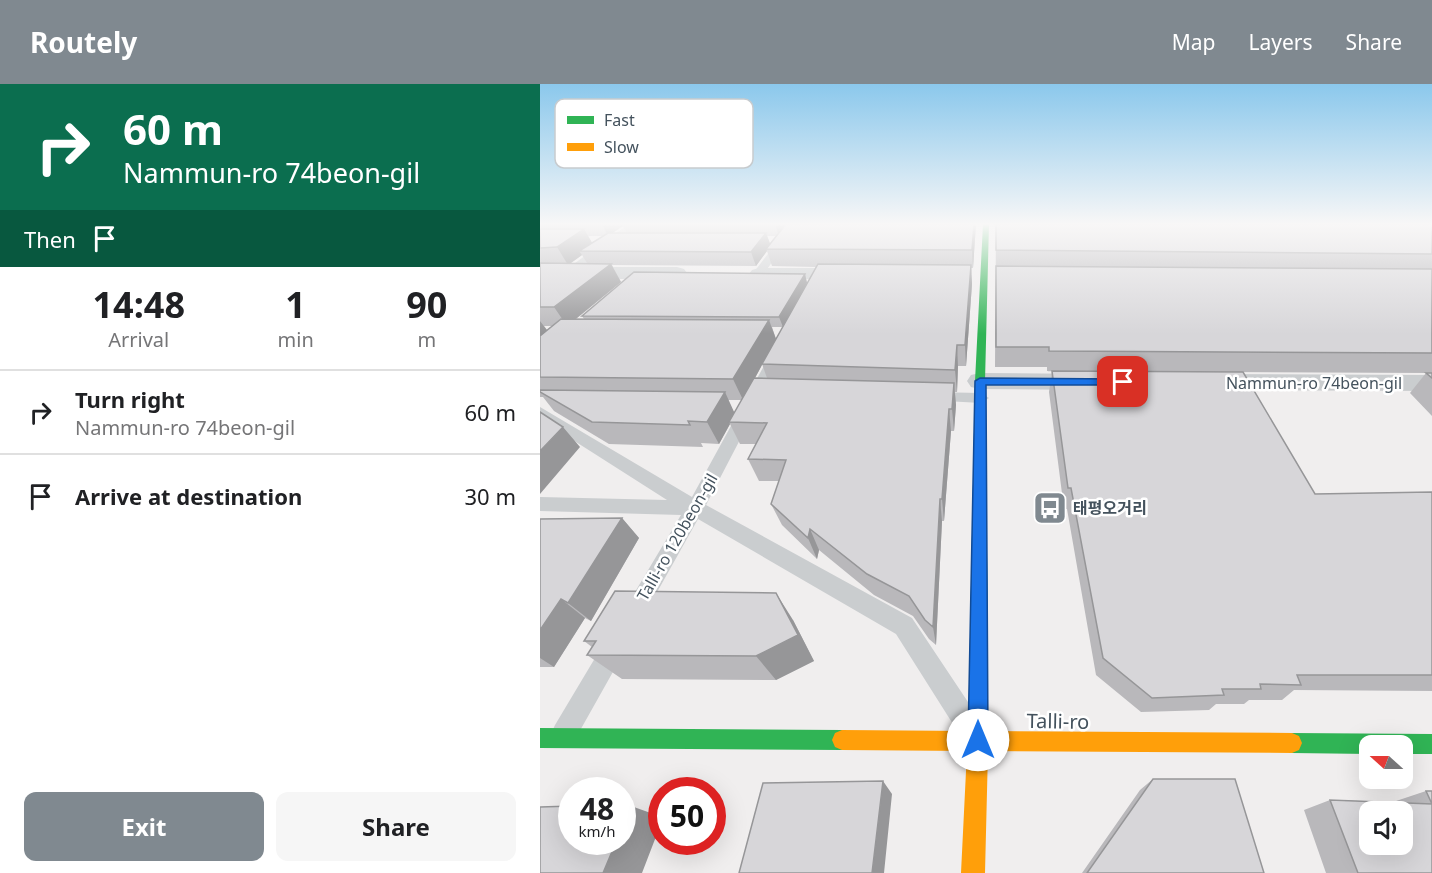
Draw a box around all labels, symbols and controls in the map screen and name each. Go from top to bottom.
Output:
text: Routely [30,23,137,61]
text: Map [1172,28,1216,56]
text: Layers [1249,28,1313,56]
text: Share [1346,28,1402,56]
legend [555,99,753,168]
text: 60 m [123,100,223,157]
icon: right [24,108,102,186]
text: Fast [604,109,635,131]
text: Slow [604,136,639,158]
text: Nammun-ro 74beon-gil [123,154,420,191]
icon: arrive [88,222,121,255]
text: Then [24,224,76,254]
text: 14:48 [93,280,185,329]
text: 1 [285,280,306,329]
text: 90 [406,280,447,329]
text: Arrival [108,326,169,353]
text: min [278,326,314,353]
text: m [418,326,436,353]
pin [1097,356,1148,407]
icon: arrive [1106,365,1139,398]
street label: Nammun-ro 74beon-gil [1226,372,1402,394]
text: Turn right [75,384,185,414]
icon: right [24,396,57,429]
text: 60 m [465,397,516,427]
text: Nammun-ro 74beon-gil [75,414,295,441]
street label: Talli-ro 120beon-gil [632,469,722,605]
icon: arrive [24,480,57,513]
text: Arrive at destination [75,481,302,511]
text: 30 m [465,481,516,511]
bus stop icon: 태평오거리 [1032,490,1068,526]
place label: 태평오거리 [1073,497,1147,519]
street label: Talli-ro [1026,707,1090,735]
position arrow [946,708,1010,772]
north arrow [1359,735,1413,789]
map controls [1359,735,1413,855]
speed limit sign: 50 [648,777,726,855]
text: 48 [580,788,614,829]
button: Exit [24,792,264,861]
button: Share [276,792,516,861]
button: sound [1359,801,1413,855]
text: km/h [579,821,615,841]

